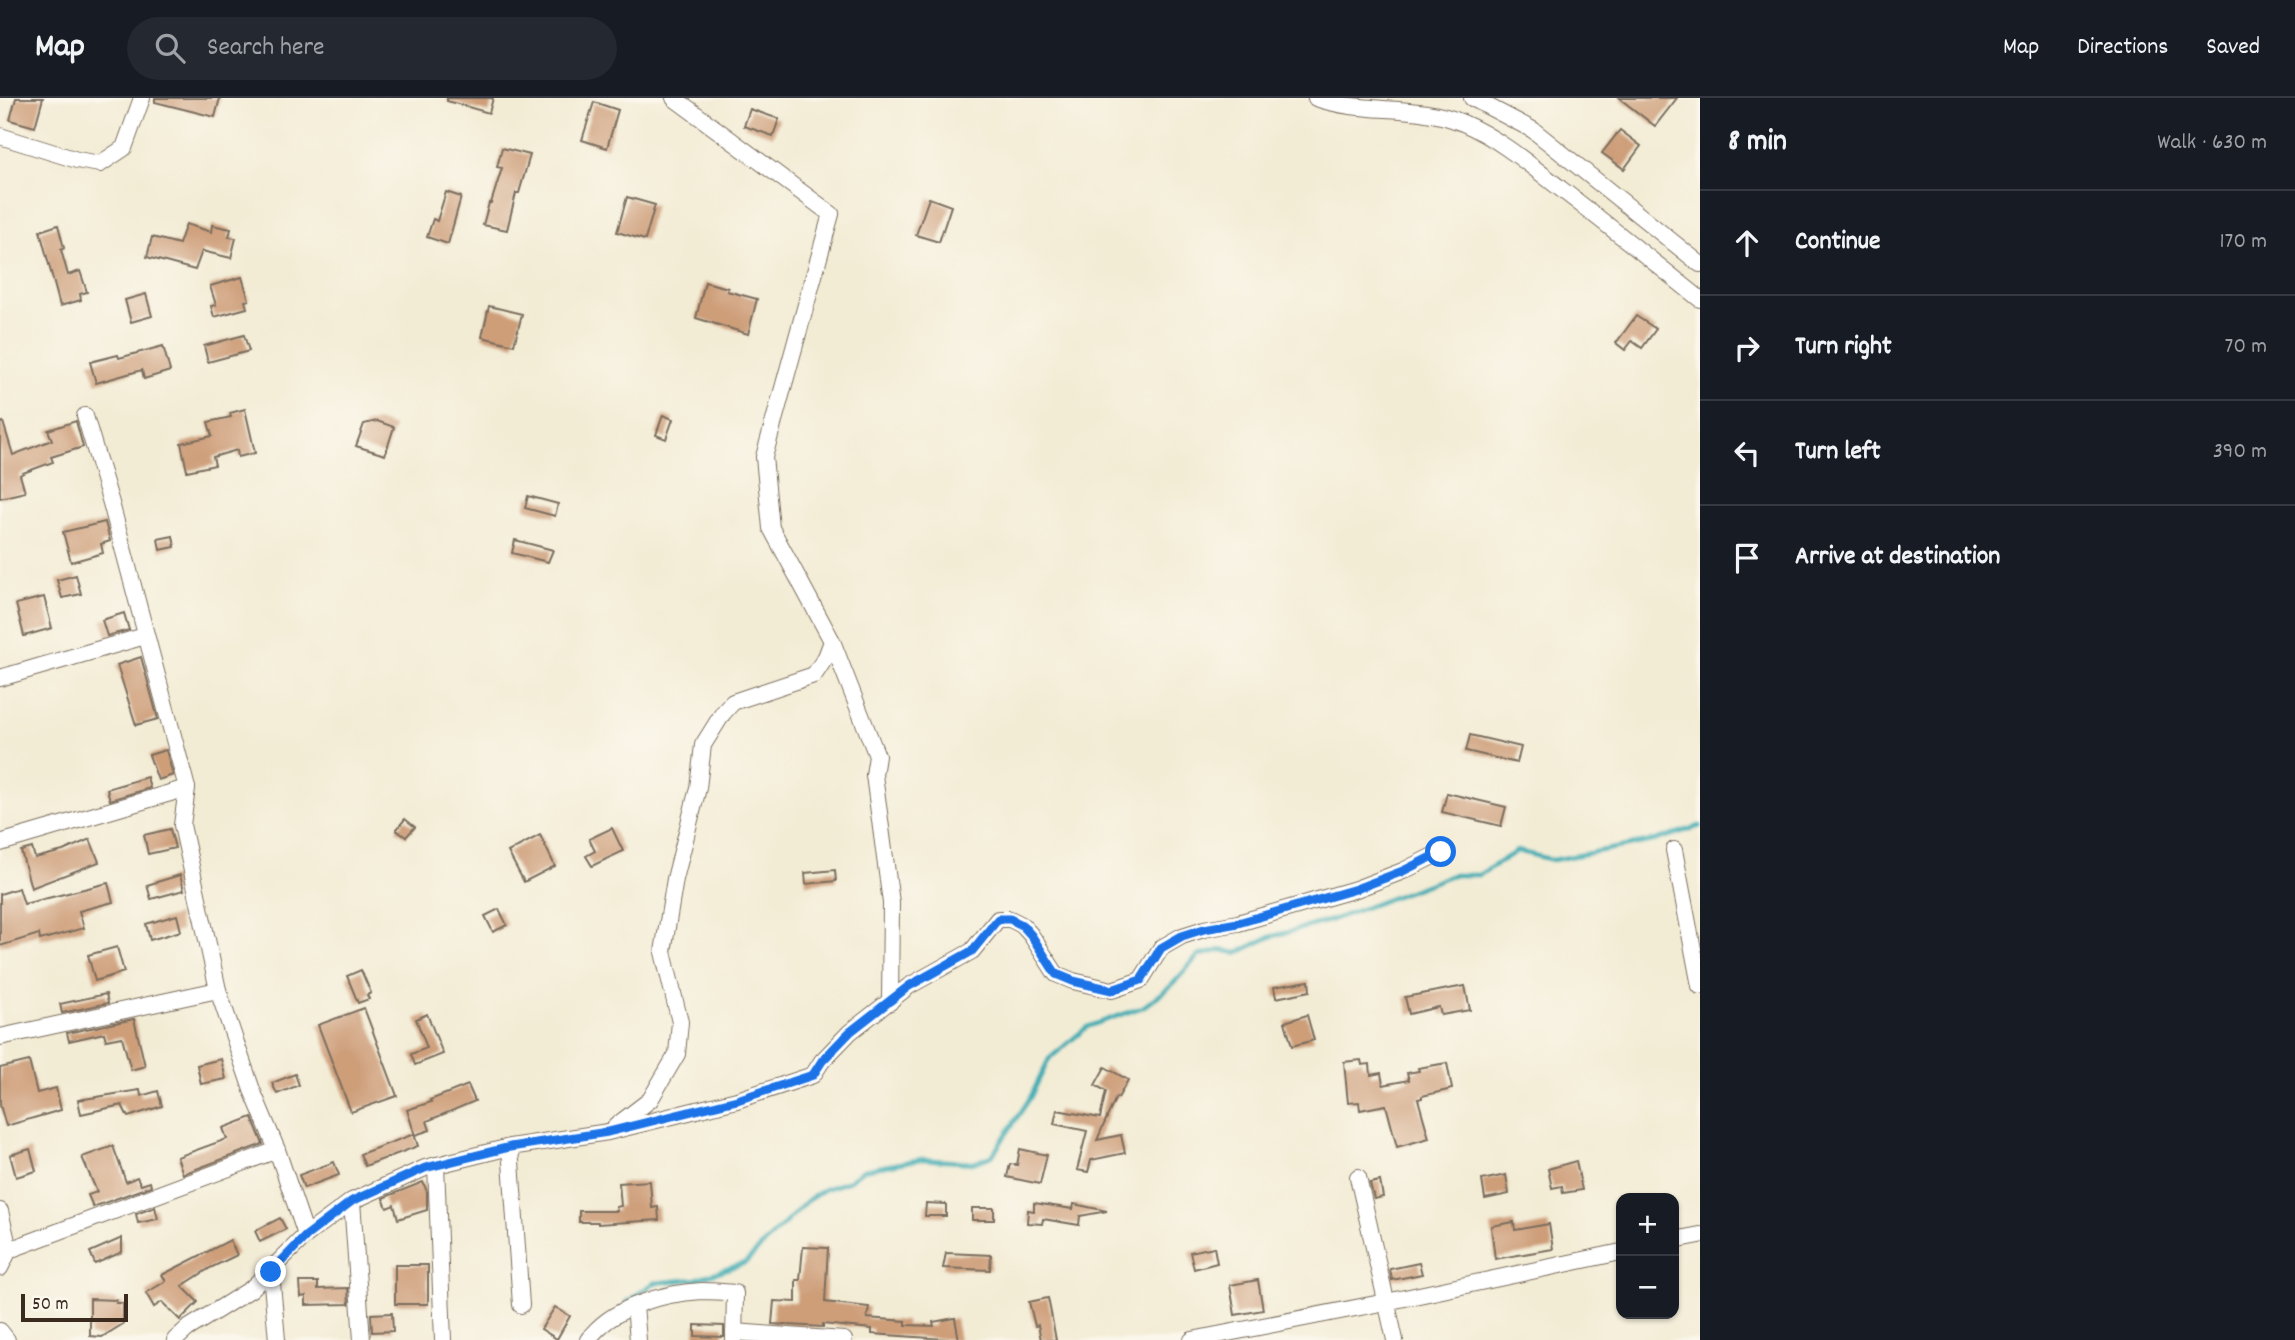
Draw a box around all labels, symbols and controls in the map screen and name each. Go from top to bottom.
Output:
search box [127,17,617,80]
text: Map [35,25,85,72]
icon: search [151,29,189,67]
text: Search here [207,30,325,67]
text: Map [2003,31,2039,65]
text: Directions [2077,31,2168,65]
text: Saved [2206,31,2260,65]
text: 8 min [1728,122,1787,165]
text: Walk · 630 m [2157,127,2267,160]
icon: ahead [1728,224,1766,262]
text: Continue [1795,224,1880,261]
text: 170 m [2220,226,2267,259]
icon: right [1728,329,1766,367]
text: Turn right [1795,329,1892,366]
text: 70 m [2225,331,2267,364]
icon: left [1728,434,1766,472]
text: Turn left [1795,434,1881,471]
text: 390 m [2213,436,2267,469]
icon: arrive [1728,539,1766,577]
text: Arrive at destination [1795,539,2000,576]
route start [1425,836,1456,867]
map controls [1616,1193,1679,1319]
button: + [1616,1193,1679,1256]
route end [255,1256,286,1287]
button: − [1616,1256,1679,1319]
scale bar [21,1291,128,1323]
text: 50 m [32,1292,69,1319]

